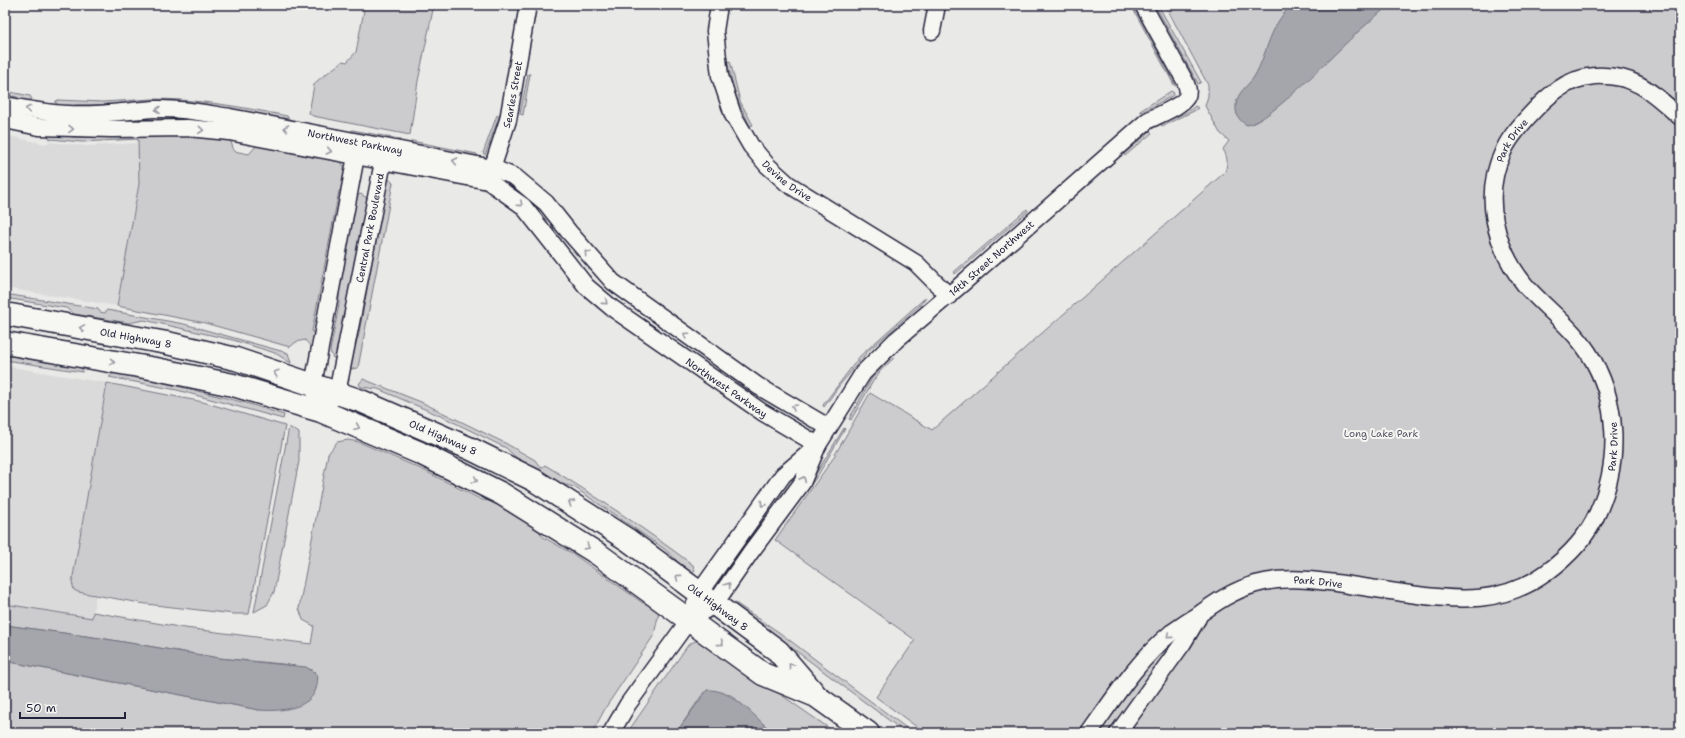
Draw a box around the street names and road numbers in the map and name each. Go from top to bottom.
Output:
street label: Searles Street [499,60,525,130]
street label: Park Drive [1493,115,1531,164]
street label: Northwest Parkway [307,126,404,157]
street label: Devine Drive [759,158,815,204]
street label: Central Park Boulevard [353,171,387,284]
street label: 14th Street Northwest [946,217,1036,299]
street label: Old Highway 8 [99,325,173,350]
street label: Northwest Parkway [683,355,770,420]
street label: Old Highway 8 [407,416,479,458]
street label: Park Drive [1604,421,1620,472]
street label: Park Drive [1293,573,1344,591]
street label: Old Highway 8 [685,580,751,633]

